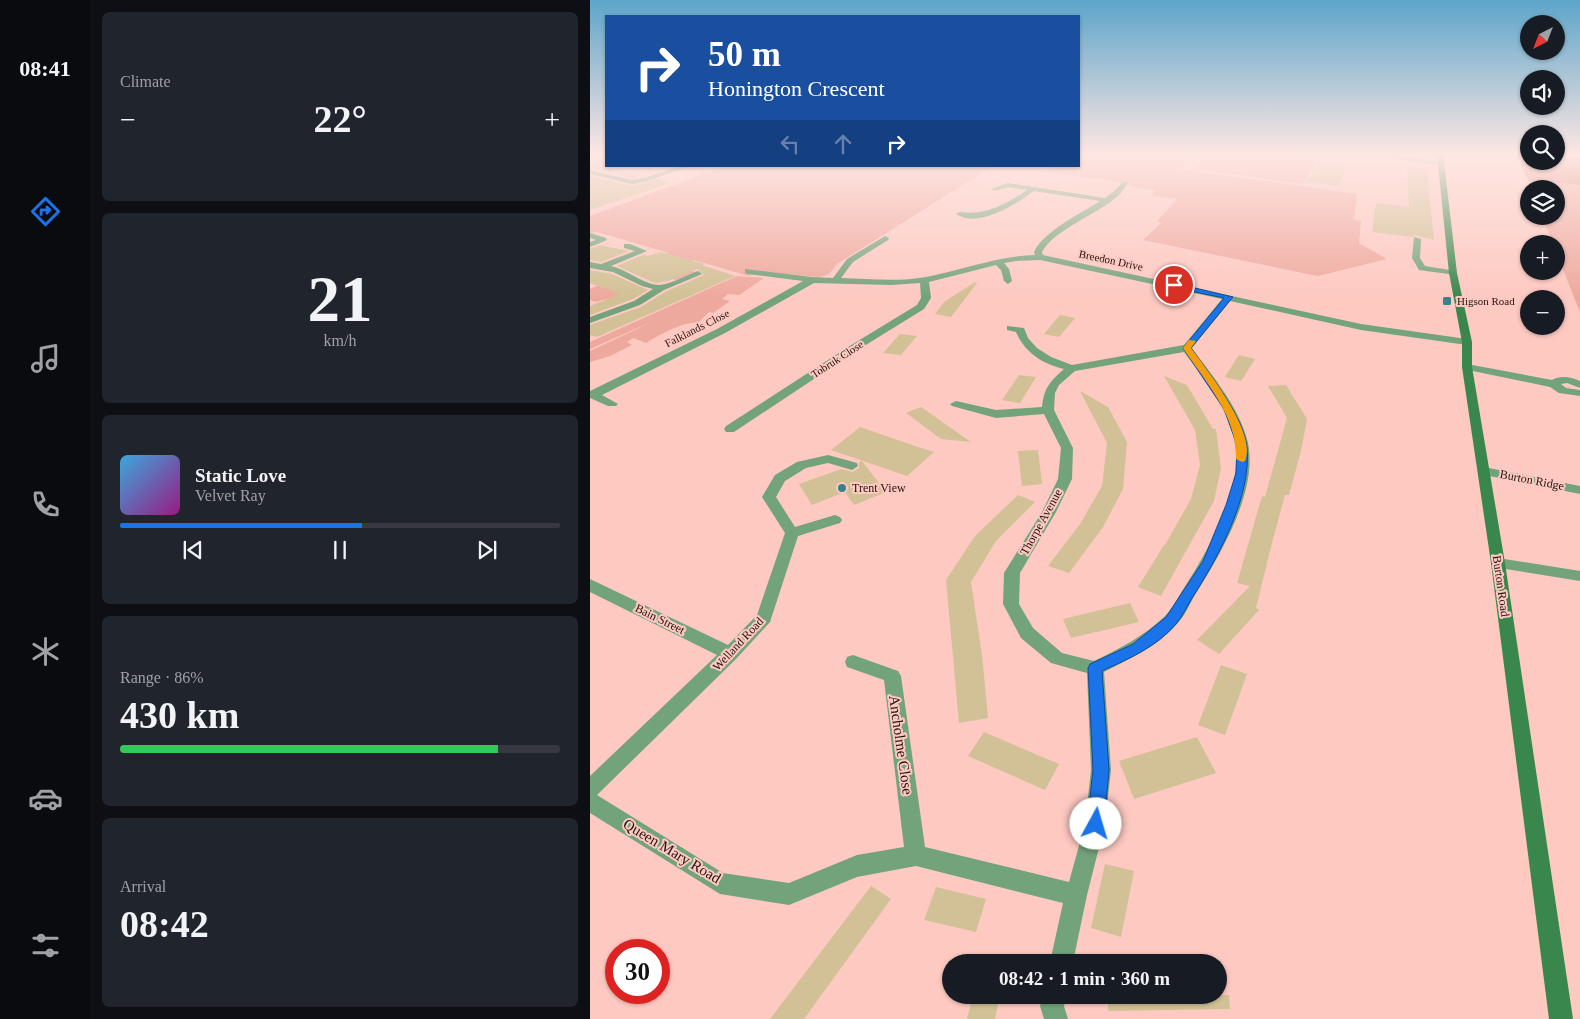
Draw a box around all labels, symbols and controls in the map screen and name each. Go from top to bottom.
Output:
north arrow [1520,15,1565,60]
map controls [1520,15,1565,335]
icon: right [625,35,690,100]
text: 50 m [708,35,781,74]
text: 08:41 [19,56,71,81]
button: sound [1520,70,1565,115]
text: Climate [120,73,171,90]
text: Honington Crescent [708,76,885,101]
text: 22° [313,98,367,140]
text: − [120,104,136,135]
text: + [544,104,560,135]
button: search [1520,125,1565,170]
icon: left [776,130,804,158]
icon: ahead [829,130,857,158]
icon: right [882,130,910,158]
button: layers [1520,180,1565,225]
icon: directions [28,194,63,229]
button: + [1520,235,1565,280]
street label: Breedon Drive [1078,247,1144,273]
text: 21 [308,263,373,335]
pin [1153,264,1195,306]
icon: arrive [1160,271,1188,299]
button: − [1520,290,1565,335]
marker: Higson Road [1441,295,1453,307]
place label: Higson Road [1457,295,1515,307]
street label: Falklands Close [663,307,731,349]
text: km/h [324,332,356,349]
street label: Tobruk Close [809,338,865,380]
icon: music [28,341,63,376]
text: Static Love [195,465,286,486]
street label: Burton Ridge [1499,467,1565,493]
place label: Trent View [852,481,906,495]
marker: Trent View [836,482,848,494]
street label: Thorpe Avenue [1017,486,1065,558]
icon: phone [28,487,63,522]
text: Velvet Ray [195,487,266,504]
icon: previous [179,536,207,564]
icon: pause [326,536,354,564]
icon: next [473,536,501,564]
street label: Burton Road [1490,554,1512,618]
street label: Bain Street [633,601,688,637]
street label: Welland Road [710,614,766,674]
icon: climate [28,634,63,669]
text: Range · 86% [120,669,204,686]
text: 430 km [120,694,239,736]
street label: Ancholme Close [886,694,916,796]
icon: car [28,781,63,816]
position arrow [1069,797,1121,849]
street label: Queen Mary Road [620,816,724,887]
text: Arrival [120,878,166,895]
text: 08:42 [120,903,209,945]
icon: filters [28,928,63,963]
speed limit sign: 30 [605,939,670,1004]
text: 08:42 · 1 min · 360 m [999,968,1170,989]

